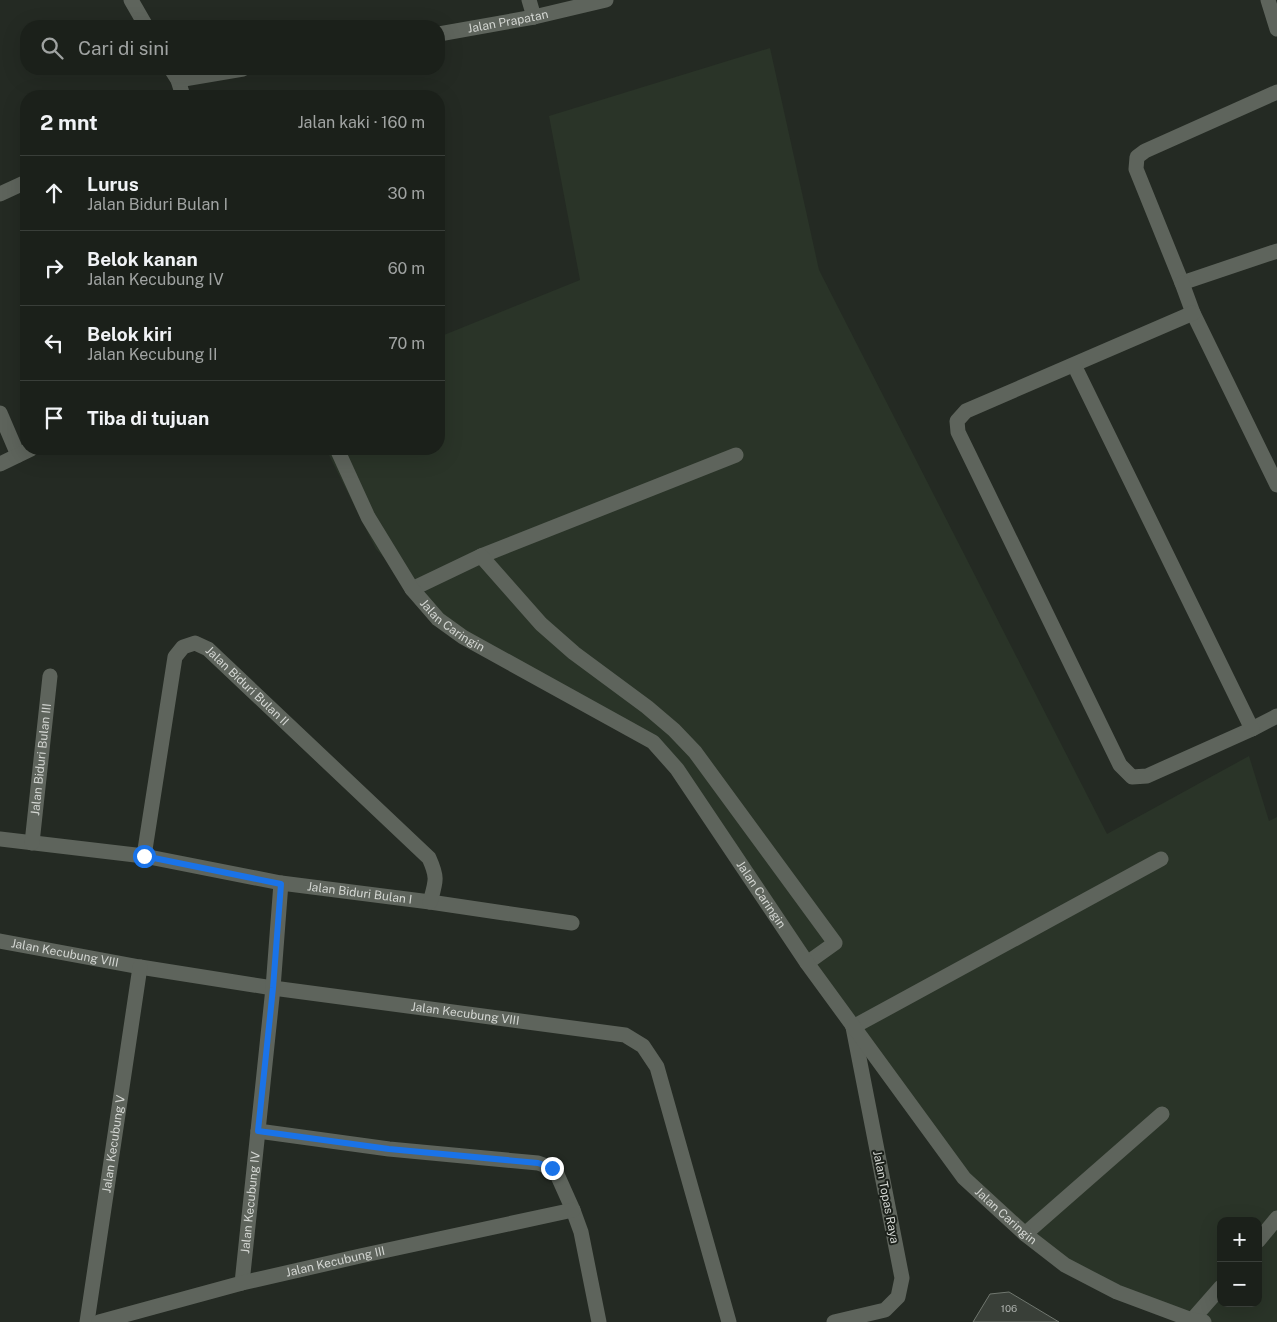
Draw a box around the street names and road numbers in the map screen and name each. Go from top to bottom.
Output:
street label: Jalan Prapatan [466,7,550,36]
street label: Jalan Caringin [417,596,487,655]
street label: Jalan Biduri Bulan II [203,643,292,729]
street label: Jalan Biduri Bulan III [28,703,54,816]
street label: Jalan Caringin [734,858,789,931]
street label: Jalan Biduri Bulan I [306,879,413,907]
street label: Jalan Kecubung VIII [10,936,120,970]
street label: Jalan Kecubung VIII [410,1000,520,1028]
street label: Jalan Kecubung V [99,1094,128,1194]
street label: Jalan Topas Raya [870,1149,902,1245]
street label: Jalan Kecubung IV [238,1151,263,1254]
street label: Jalan Caringin [972,1184,1039,1247]
street label: Jalan Kecubung III [284,1244,386,1280]

